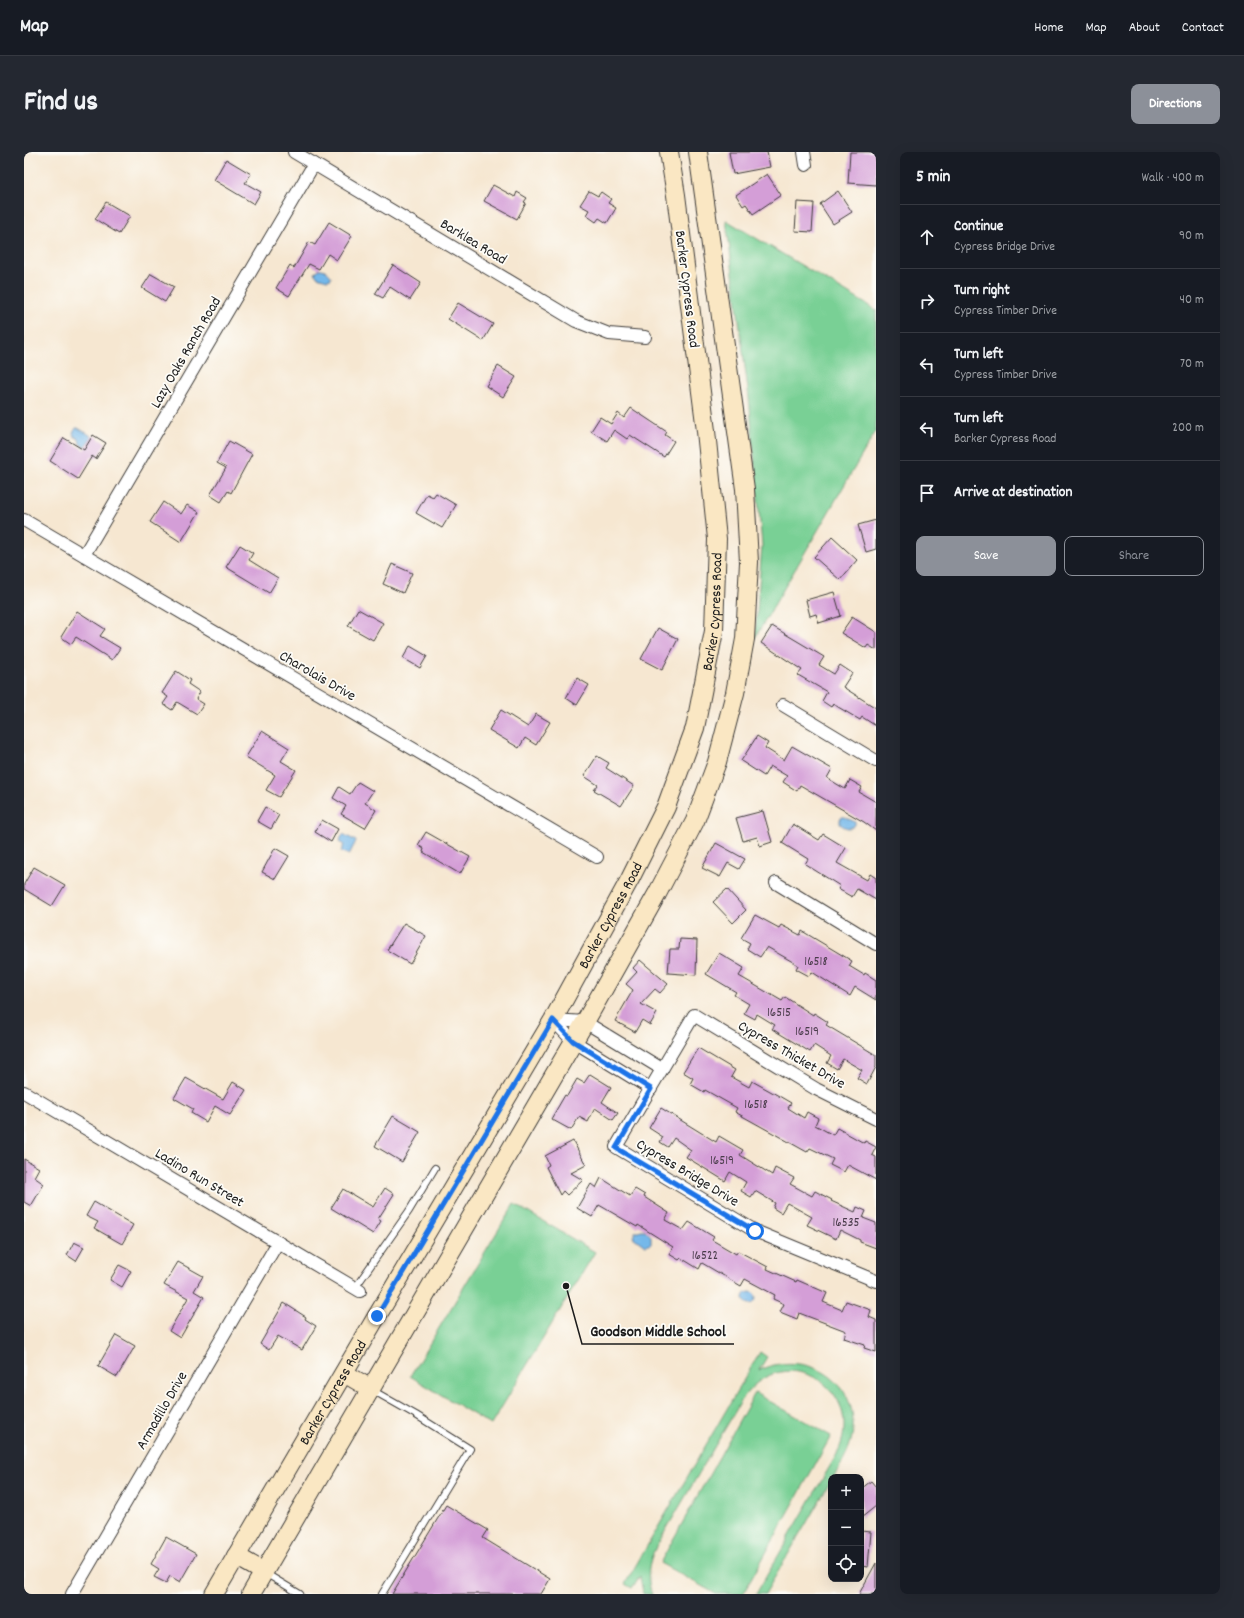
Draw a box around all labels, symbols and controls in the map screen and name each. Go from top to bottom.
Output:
text: Map [20,14,49,41]
text: Home [1034,18,1063,38]
text: Map [1085,18,1107,38]
text: About [1129,18,1160,38]
text: Contact [1182,18,1224,38]
text: Find us [24,84,98,124]
button: Directions [1131,84,1220,124]
text: 5 min [916,166,950,190]
text: Walk · 400 m [1142,169,1204,188]
street label: Barklea Road [435,214,511,271]
text: Continue [954,216,1003,238]
icon: ahead [916,226,938,248]
text: 90 m [1179,227,1204,246]
street label: Barker Cypress Road [668,229,704,349]
text: Cypress Bridge Drive [954,238,1055,257]
text: Turn right [954,280,1010,302]
icon: right [916,290,938,312]
text: 40 m [1180,291,1204,310]
street label: Lazy Oaks Ranch Road [146,293,228,413]
text: Cypress Timber Drive [954,302,1057,321]
text: Turn left [954,344,1003,366]
icon: left [916,354,938,376]
text: 70 m [1180,355,1204,374]
text: Cypress Timber Drive [954,366,1057,385]
text: Turn left [954,408,1003,430]
icon: left [916,418,938,440]
text: 200 m [1172,419,1204,438]
text: Barker Cypress Road [954,430,1056,449]
icon: arrive [916,482,938,504]
text: Arrive at destination [954,482,1072,504]
button: Save [916,536,1056,576]
button: Share [1064,536,1204,576]
street label: Barker Cypress Road [697,552,730,673]
street label: Charolais Drive [274,646,360,708]
street label: Barker Cypress Road [574,859,650,973]
house number: 16518 [804,953,828,972]
house number: 16515 [767,1004,791,1023]
street label: Cypress Thicket Drive [733,1016,849,1096]
house number: 16519 [795,1023,819,1042]
house number: 16518 [744,1096,768,1115]
street label: Cypress Bridge Drive [631,1134,743,1213]
street label: Ladino Run Street [150,1143,248,1214]
house number: 16519 [710,1152,734,1171]
house number: 16535 [832,1214,860,1233]
route start [746,1222,764,1240]
house number: 16522 [692,1247,718,1266]
route end [368,1307,386,1325]
callout: Goodson Middle School [582,1316,734,1344]
text: Goodson Middle School [590,1321,726,1344]
street label: Barker Cypress Road [295,1337,373,1450]
street label: Armadillo Drive [131,1367,194,1454]
map controls [828,1474,864,1582]
button: + [828,1474,864,1510]
button: − [828,1510,864,1546]
button: locate [828,1546,864,1582]

